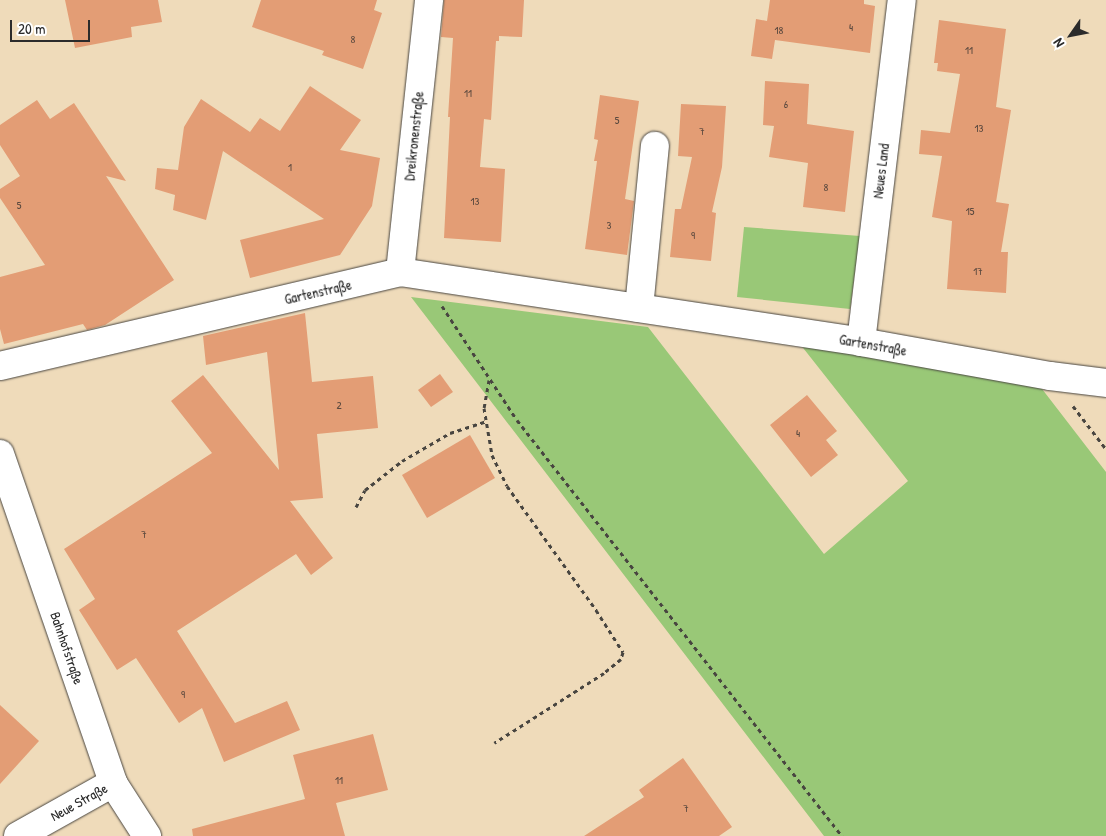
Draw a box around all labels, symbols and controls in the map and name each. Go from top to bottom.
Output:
scale bar [12,10,92,42]
north arrow [1046,10,1096,60]
text: 20 m [18,18,45,39]
house number: 4 [849,20,853,34]
house number: 18 [775,23,783,37]
house number: 8 [351,32,355,46]
text: N [1048,35,1068,52]
house number: 11 [965,43,973,57]
house number: 11 [464,86,472,100]
street label: Dreikronenstraße [401,90,427,182]
house number: 6 [784,97,788,111]
house number: 5 [615,113,619,127]
house number: 13 [975,121,983,135]
house number: 7 [699,124,705,138]
street label: Neues Land [869,143,893,199]
house number: 1 [288,160,292,174]
house number: 8 [824,180,828,194]
house number: 13 [471,194,479,208]
house number: 5 [17,198,21,212]
house number: 15 [966,204,974,218]
house number: 3 [607,218,611,232]
house number: 9 [691,228,695,242]
house number: 17 [973,264,983,278]
street label: Gartenstraße [283,276,353,308]
street label: Gartenstraße [838,331,908,359]
house number: 2 [336,398,342,412]
house number: 4 [796,426,800,440]
house number: 7 [141,527,147,541]
street label: Bahnhofstraße [47,610,87,686]
house number: 9 [181,687,185,701]
house number: 11 [335,773,343,787]
street label: Neue Straße [48,780,110,824]
house number: 7 [683,801,689,815]

